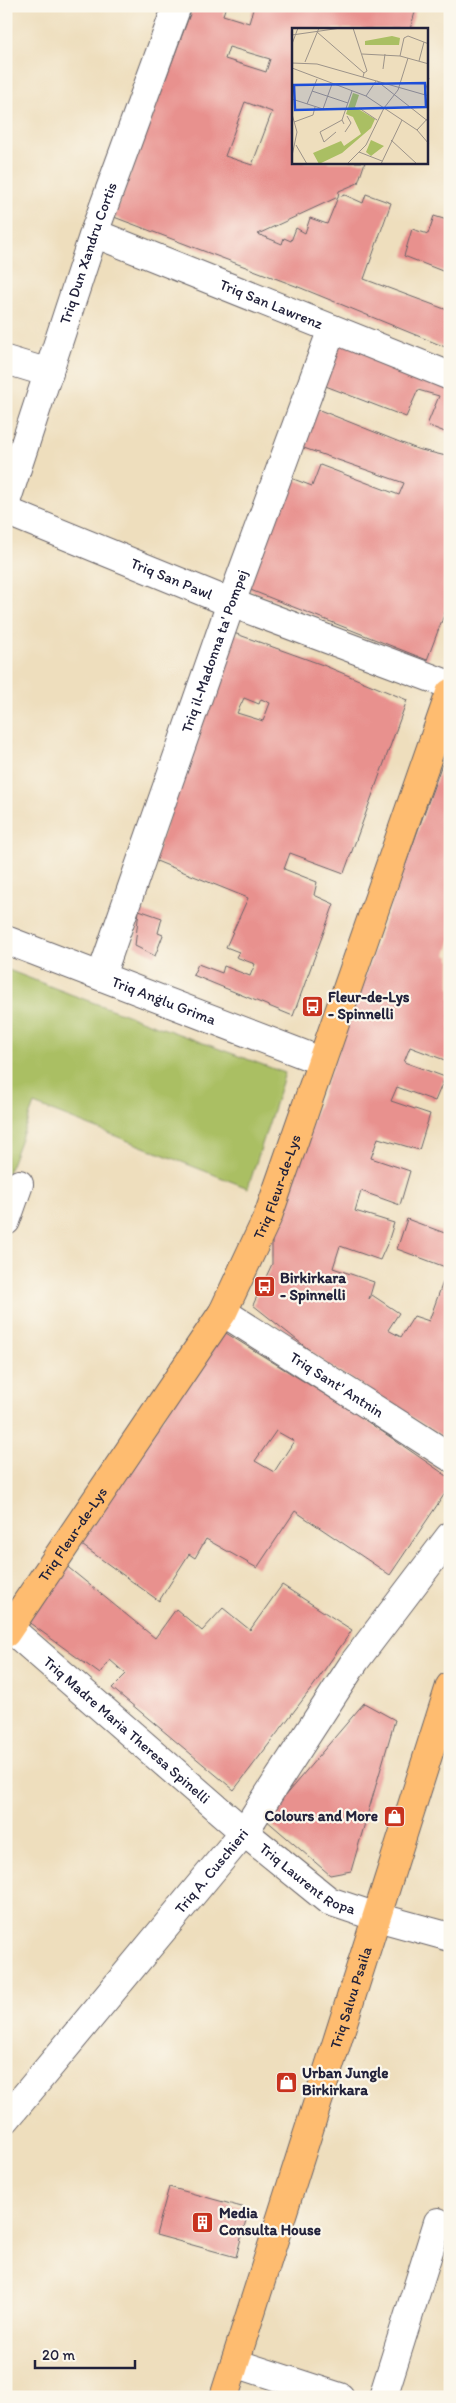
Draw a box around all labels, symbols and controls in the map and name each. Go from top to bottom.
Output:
inset map [292,28,428,164]
street label: Triq Dun Xandru Cortis [56,180,121,327]
street label: Triq San Lawrenz [217,275,326,333]
street label: Triq San Pawl [128,554,216,604]
street label: Triq il-Madonna ta' Pompej [177,567,251,735]
street label: Triq Anġlu Grima [109,972,219,1029]
place label: Fleur-de-Lys - Spinnelli [328,988,410,1024]
bus stop icon: Fleur-de-Lys - Spinnelli [300,994,324,1018]
street label: Triq Fleur-de-Lys [249,1132,305,1242]
place label: Birkirkara - Spinnelli [280,1269,346,1305]
bus stop icon: Birkirkara - Spinnelli [252,1275,276,1299]
street label: Triq Sant' Antnin [286,1348,387,1421]
street label: Triq Fleur-de-Lys [34,1483,111,1585]
street label: Triq Madre Maria Theresa Spinelli [40,1653,214,1807]
shop icon: Colours and More [382,1804,406,1828]
place label: Colours and More [264,1807,378,1825]
street label: Triq A. Cuschieri [171,1825,252,1917]
street label: Triq Laurent Ropa [256,1839,358,1918]
street label: Triq Salvu Psaila [326,1944,376,2051]
place label: Urban Jungle Birkirkara [302,2064,389,2099]
shop icon: Urban Jungle Birkirkara [274,2070,298,2094]
place label: Media Consulta House [219,2204,321,2239]
building icon: Media Consulta House [191,2210,215,2234]
scale bar [35,2338,135,2370]
text: 20 m [42,2346,76,2364]

